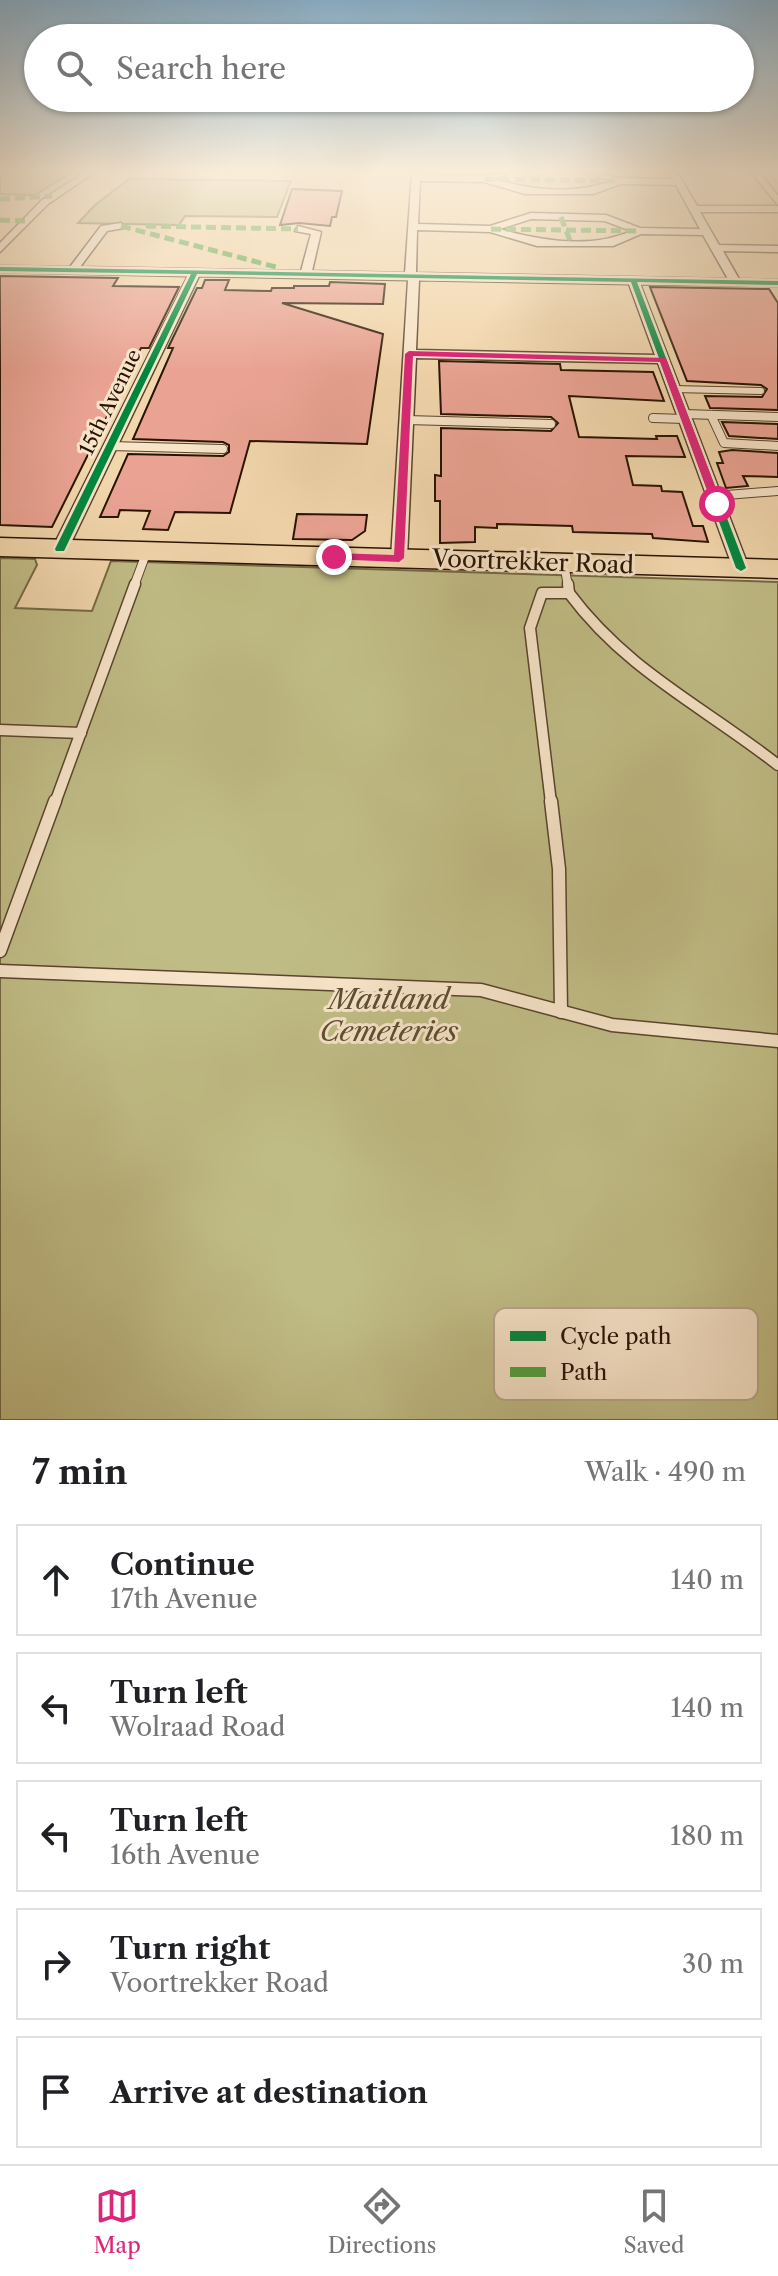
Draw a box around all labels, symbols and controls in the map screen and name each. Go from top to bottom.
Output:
search box [24,24,754,112]
icon: search [52,46,96,90]
text: Search here [116,50,286,87]
street label: 15th Avenue [74,345,146,459]
route start [699,486,735,522]
route end [316,539,352,575]
street label: Voortrekker Road [431,543,635,580]
park label: Maitland Cemeteries [320,982,459,1048]
legend [494,1308,758,1400]
text: Cycle path [560,1323,672,1350]
text: Path [560,1359,608,1386]
text: 7 min [32,1451,128,1493]
text: Walk · 490 m [585,1456,746,1488]
text: Continue [110,1546,255,1583]
icon: ahead [34,1558,78,1602]
text: 140 m [670,1564,744,1596]
text: 17th Avenue [110,1583,258,1615]
text: Turn left [110,1674,247,1711]
icon: left [34,1686,78,1730]
text: 140 m [670,1692,744,1724]
text: Wolraad Road [110,1711,285,1743]
text: Turn left [110,1802,247,1839]
icon: left [34,1814,78,1858]
text: 180 m [670,1820,744,1852]
text: 16th Avenue [110,1839,260,1871]
text: Turn right [110,1930,270,1967]
icon: right [34,1942,78,1986]
text: 30 m [682,1948,744,1980]
text: Voortrekker Road [110,1967,329,1999]
icon: arrive [34,2070,78,2114]
text: Arrive at destination [110,2074,428,2111]
tab: Map [93,2184,141,2259]
tab: Directions [328,2184,436,2259]
tab: Saved [623,2184,684,2259]

